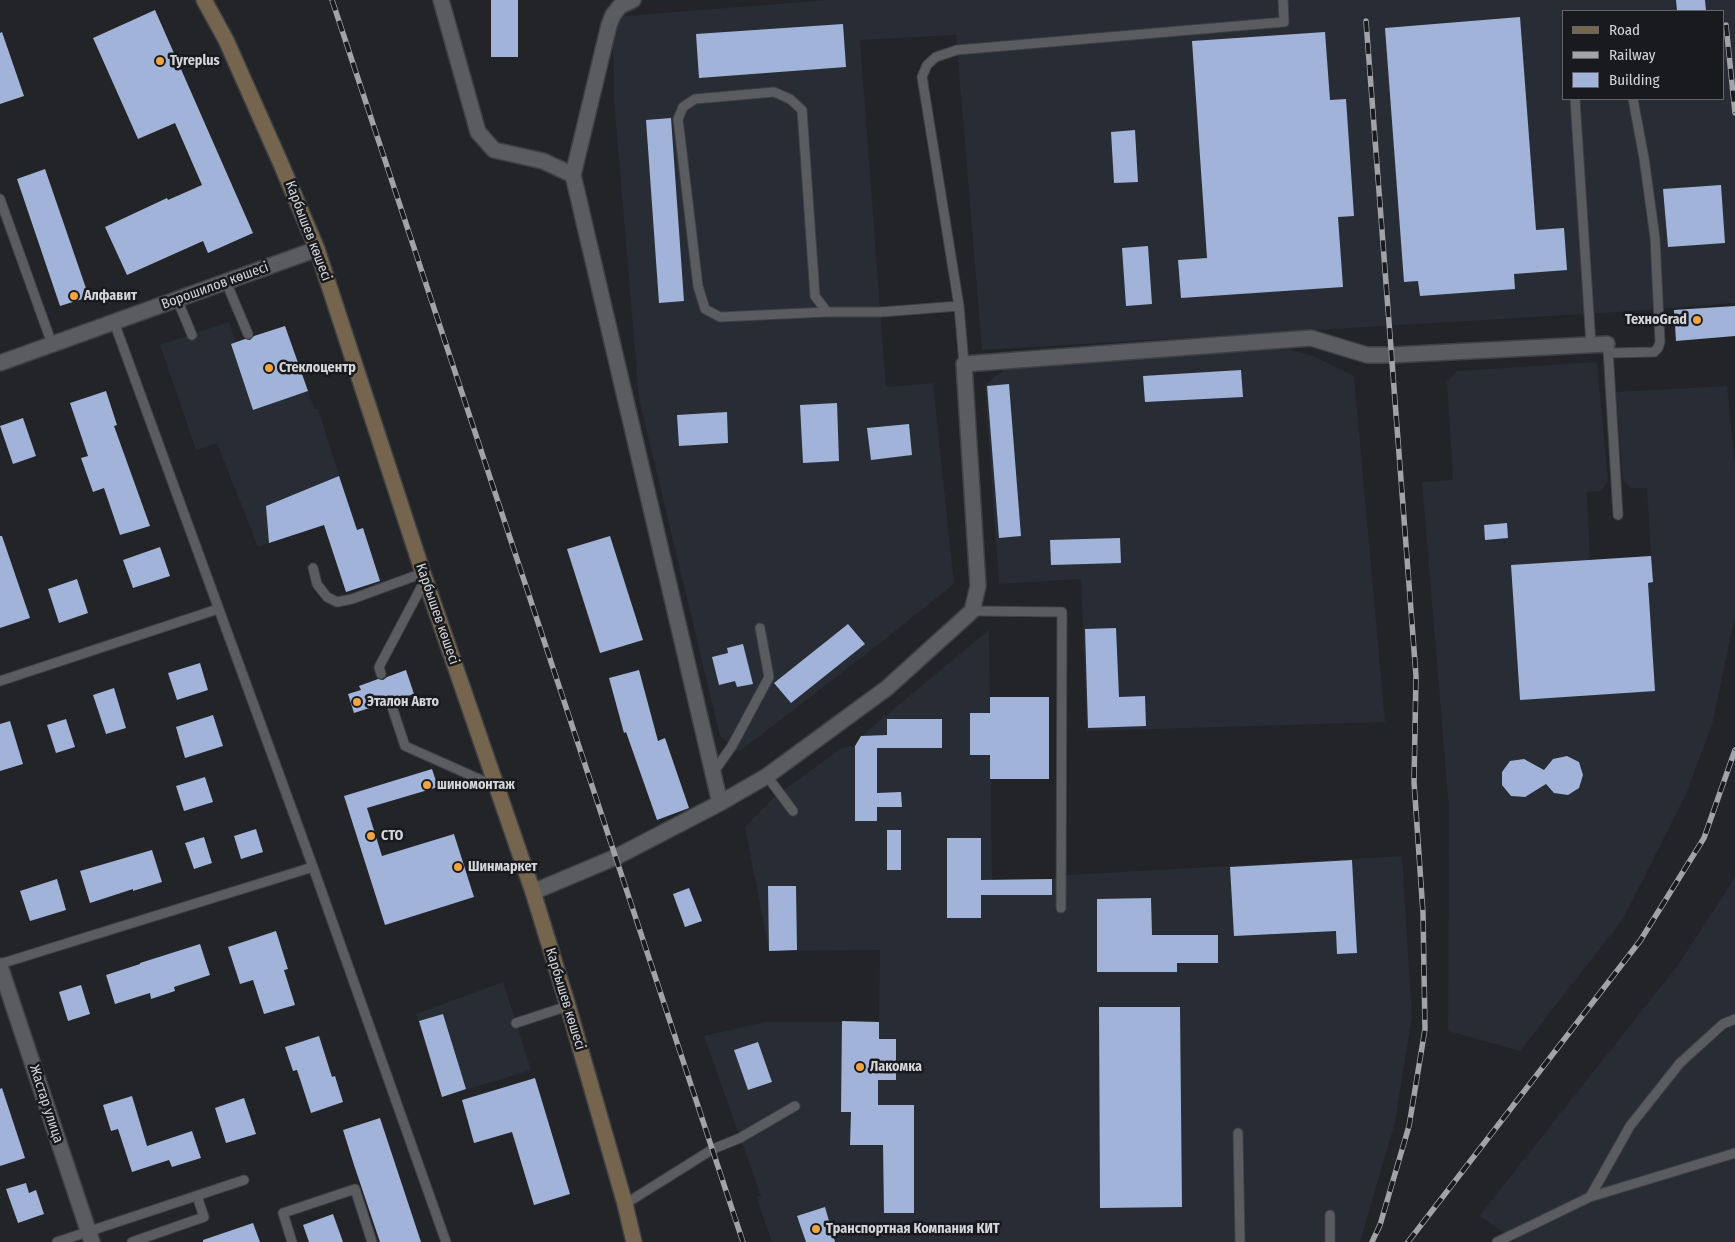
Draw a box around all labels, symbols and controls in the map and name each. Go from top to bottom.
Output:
legend [1562,10,1725,100]
text: Road [1609,21,1640,39]
text: Railway [1609,46,1656,64]
place label: Tyreplus [170,53,220,69]
marker: Tyreplus [154,55,166,67]
text: Building [1609,71,1660,89]
street label: Карбышев көшесі [281,179,335,283]
street label: Ворошилов көшесі [159,259,271,313]
place label: Алфавит [84,288,137,304]
marker: Алфавит [68,290,80,302]
place label: ТехноGrad [1625,312,1687,328]
marker: ТехноGrad [1691,314,1703,326]
place label: Стеклоцентр [279,360,356,376]
marker: Стеклоцентр [263,362,275,374]
street label: Карбышев көшесі [412,561,462,667]
place label: Эталон Авто [367,694,439,710]
marker: Эталон Авто [351,696,363,708]
place label: шиномонтаж [437,777,515,793]
marker: шиномонтаж [421,779,433,791]
place label: СТО [381,828,403,844]
marker: СТО [365,830,377,842]
place label: Шинмаркет [468,859,537,875]
marker: Шинмаркет [452,861,464,873]
street label: Карбышев көшесі [542,946,588,1052]
place label: Лакомка [870,1059,922,1075]
marker: Лакомка [854,1061,866,1073]
street label: Жастар улица [25,1063,67,1145]
place label: Транспортная Компания КИТ [826,1221,1000,1237]
marker: Транспортная Компания КИТ [810,1223,822,1235]

